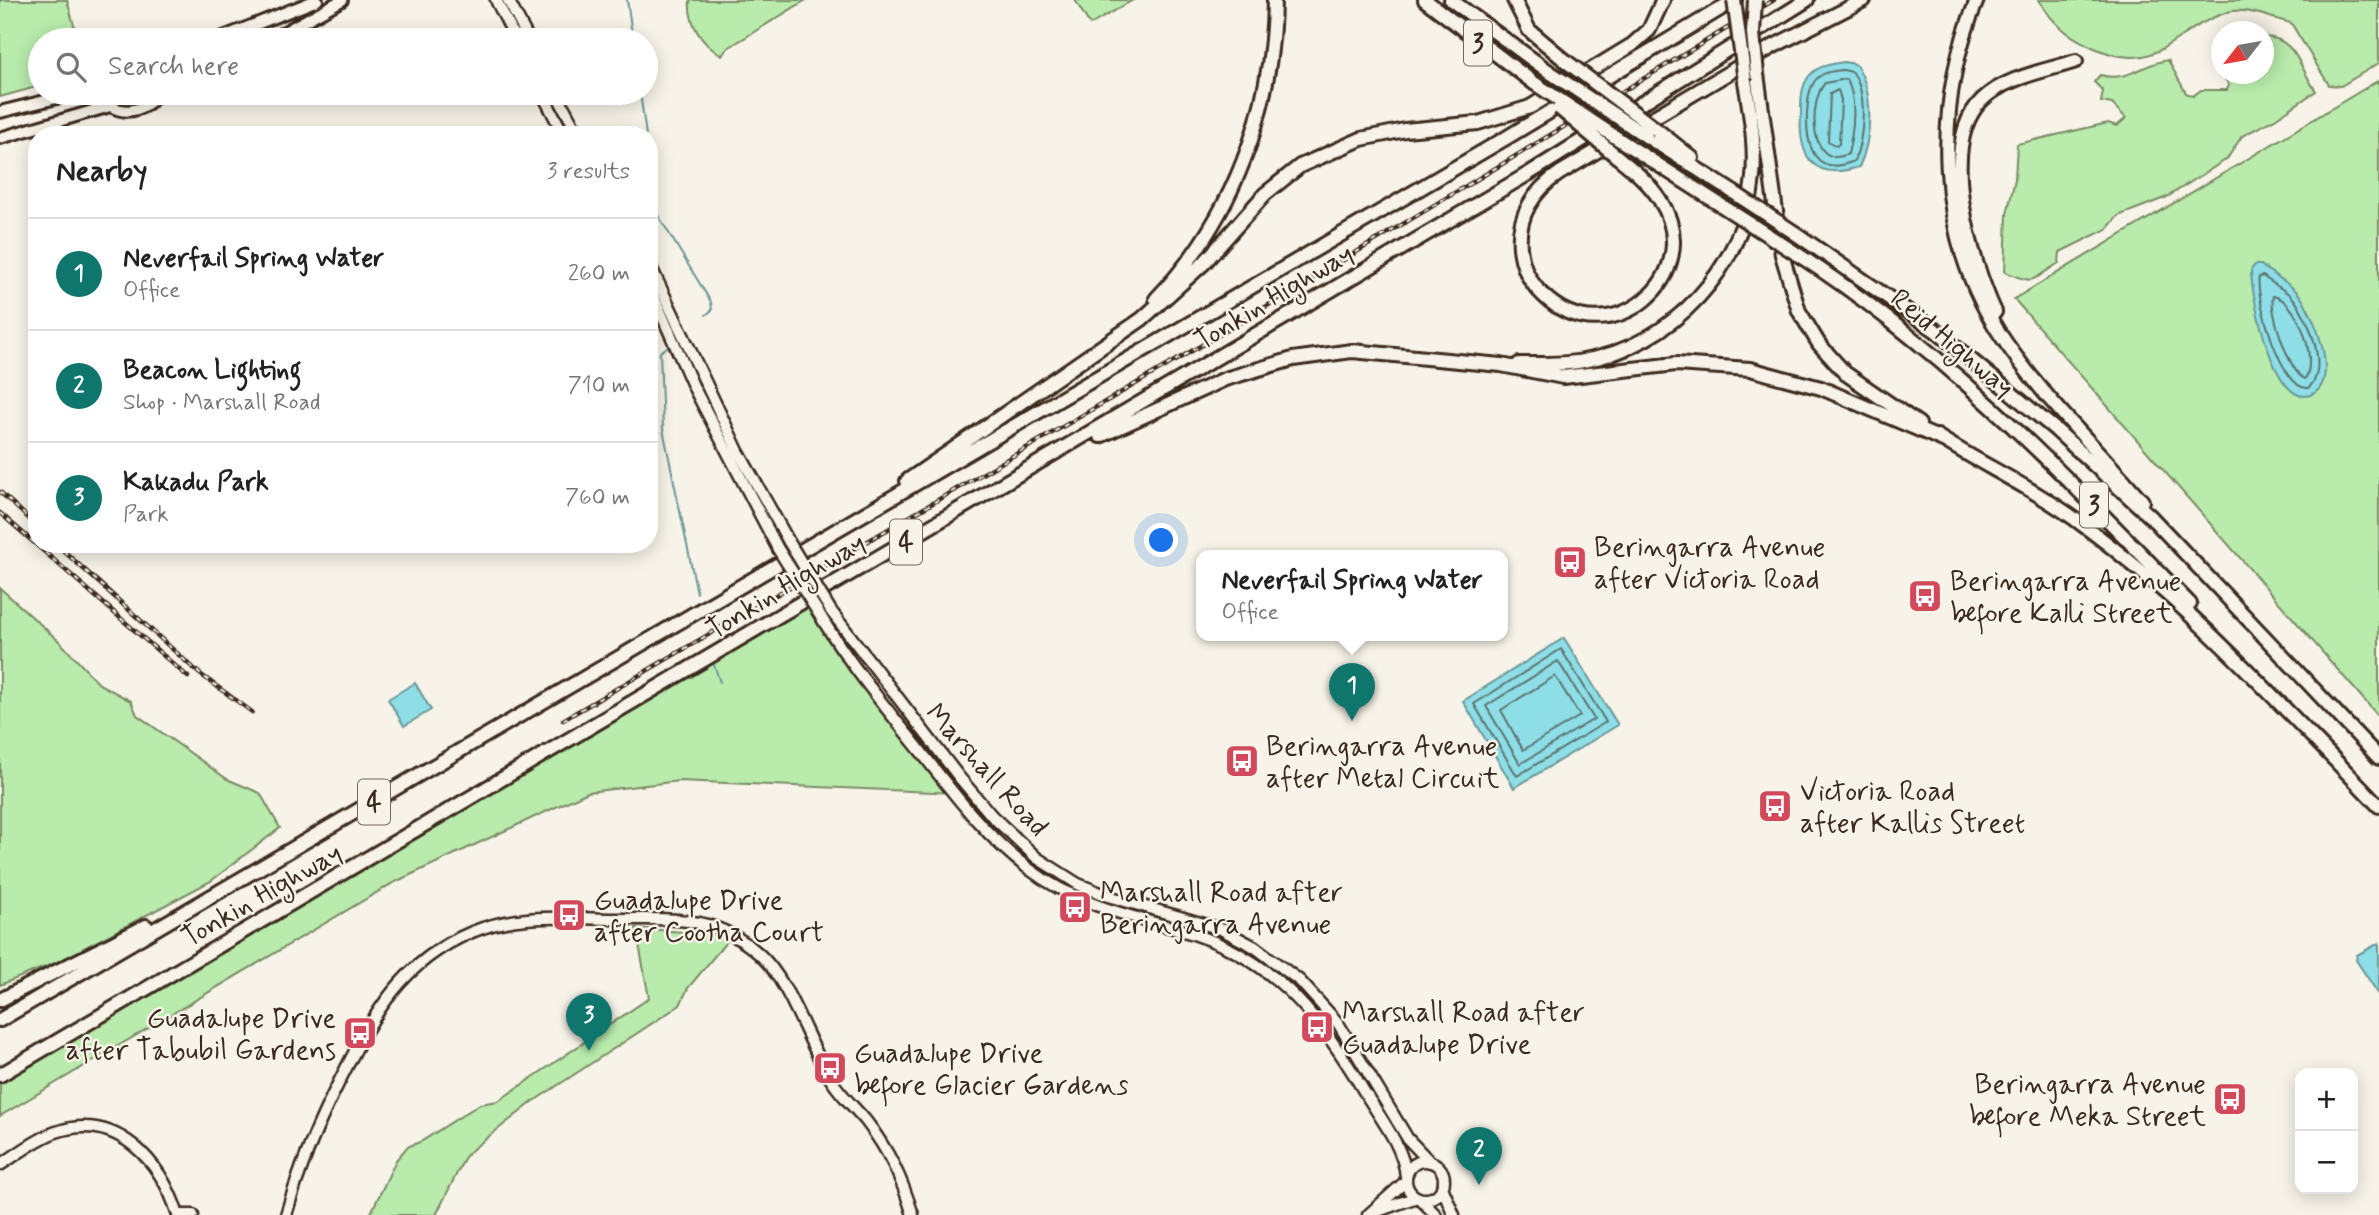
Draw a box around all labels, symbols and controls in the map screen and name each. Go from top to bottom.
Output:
road number: 3 [1464,20,1492,66]
north arrow [2211,21,2274,84]
search box [28,28,658,105]
icon: search [52,48,90,86]
text: Search here [108,50,239,84]
text: Nearby [56,152,147,191]
text: 3 results [547,157,630,187]
street label: Tonkin Highway [1188,236,1362,362]
text: Neverfail Spring Water [123,242,384,276]
text: 1 [74,259,84,289]
text: 260 m [568,259,630,289]
text: Office [123,276,180,306]
street label: Reid Highway [1880,281,2021,408]
text: Beacon Lighting [123,354,301,388]
text: 2 [73,371,85,401]
text: 710 m [568,371,630,401]
text: Shop · Marshall Road [123,388,320,418]
text: Kakadu Park [123,466,269,500]
road number: 3 [2080,482,2108,527]
text: 3 [74,483,84,513]
text: 760 m [565,483,630,513]
text: Park [123,500,169,530]
road number: 4 [890,520,922,564]
your location [1144,523,1178,557]
street label: Tonkin Highway [700,525,874,651]
place label: Beringarra Avenue after Victoria Road [1594,530,1825,599]
bus stop icon: Beringarra Avenue after Victoria Road [1551,543,1589,581]
popup [1196,550,1508,641]
text: Neverfail Spring Water [1221,564,1483,598]
place label: Beringarra Avenue before Kalli Street [1950,564,2181,635]
bus stop icon: Beringarra Avenue before Kalli Street [1906,577,1944,615]
text: Office [1221,598,1279,628]
pin: 1 [1329,663,1375,721]
street label: Marshall Road [916,696,1056,845]
place label: Beringarra Avenue after Metal Circuit [1266,729,1500,798]
bus stop icon: Beringarra Avenue after Metal Circuit [1223,742,1261,780]
place label: Victoria Road after Kallis Street [1800,774,2025,843]
road number: 4 [358,780,390,824]
bus stop icon: Victoria Road after Kallis Street [1756,787,1794,825]
street label: Tonkin Highway [175,835,350,959]
place label: Marshall Road after Beringarra Avenue [1100,875,1343,944]
place label: Guadalupe Drive after Cootha Court [594,883,824,952]
bus stop icon: Marshall Road after Beringarra Avenue [1056,888,1094,926]
bus stop icon: Guadalupe Drive after Cootha Court [550,896,588,934]
pin: 3 [566,993,612,1051]
place label: Marshall Road after Guadalupe Drive [1342,995,1585,1064]
place label: Guadalupe Drive after Tabubil Gardens [66,1001,336,1070]
bus stop icon: Marshall Road after Guadalupe Drive [1298,1008,1336,1046]
bus stop icon: Guadalupe Drive after Tabubil Gardens [341,1014,379,1052]
place label: Guadalupe Drive before Glacier Gardens [854,1036,1129,1107]
bus stop icon: Guadalupe Drive before Glacier Gardens [811,1049,849,1087]
place label: Beringarra Avenue before Meka Street [1969,1067,2207,1138]
map controls [2295,1068,2358,1194]
button: + [2295,1068,2358,1131]
bus stop icon: Beringarra Avenue before Meka Street [2211,1080,2249,1118]
pin: 2 [1456,1127,1502,1185]
button: − [2295,1131,2358,1194]

